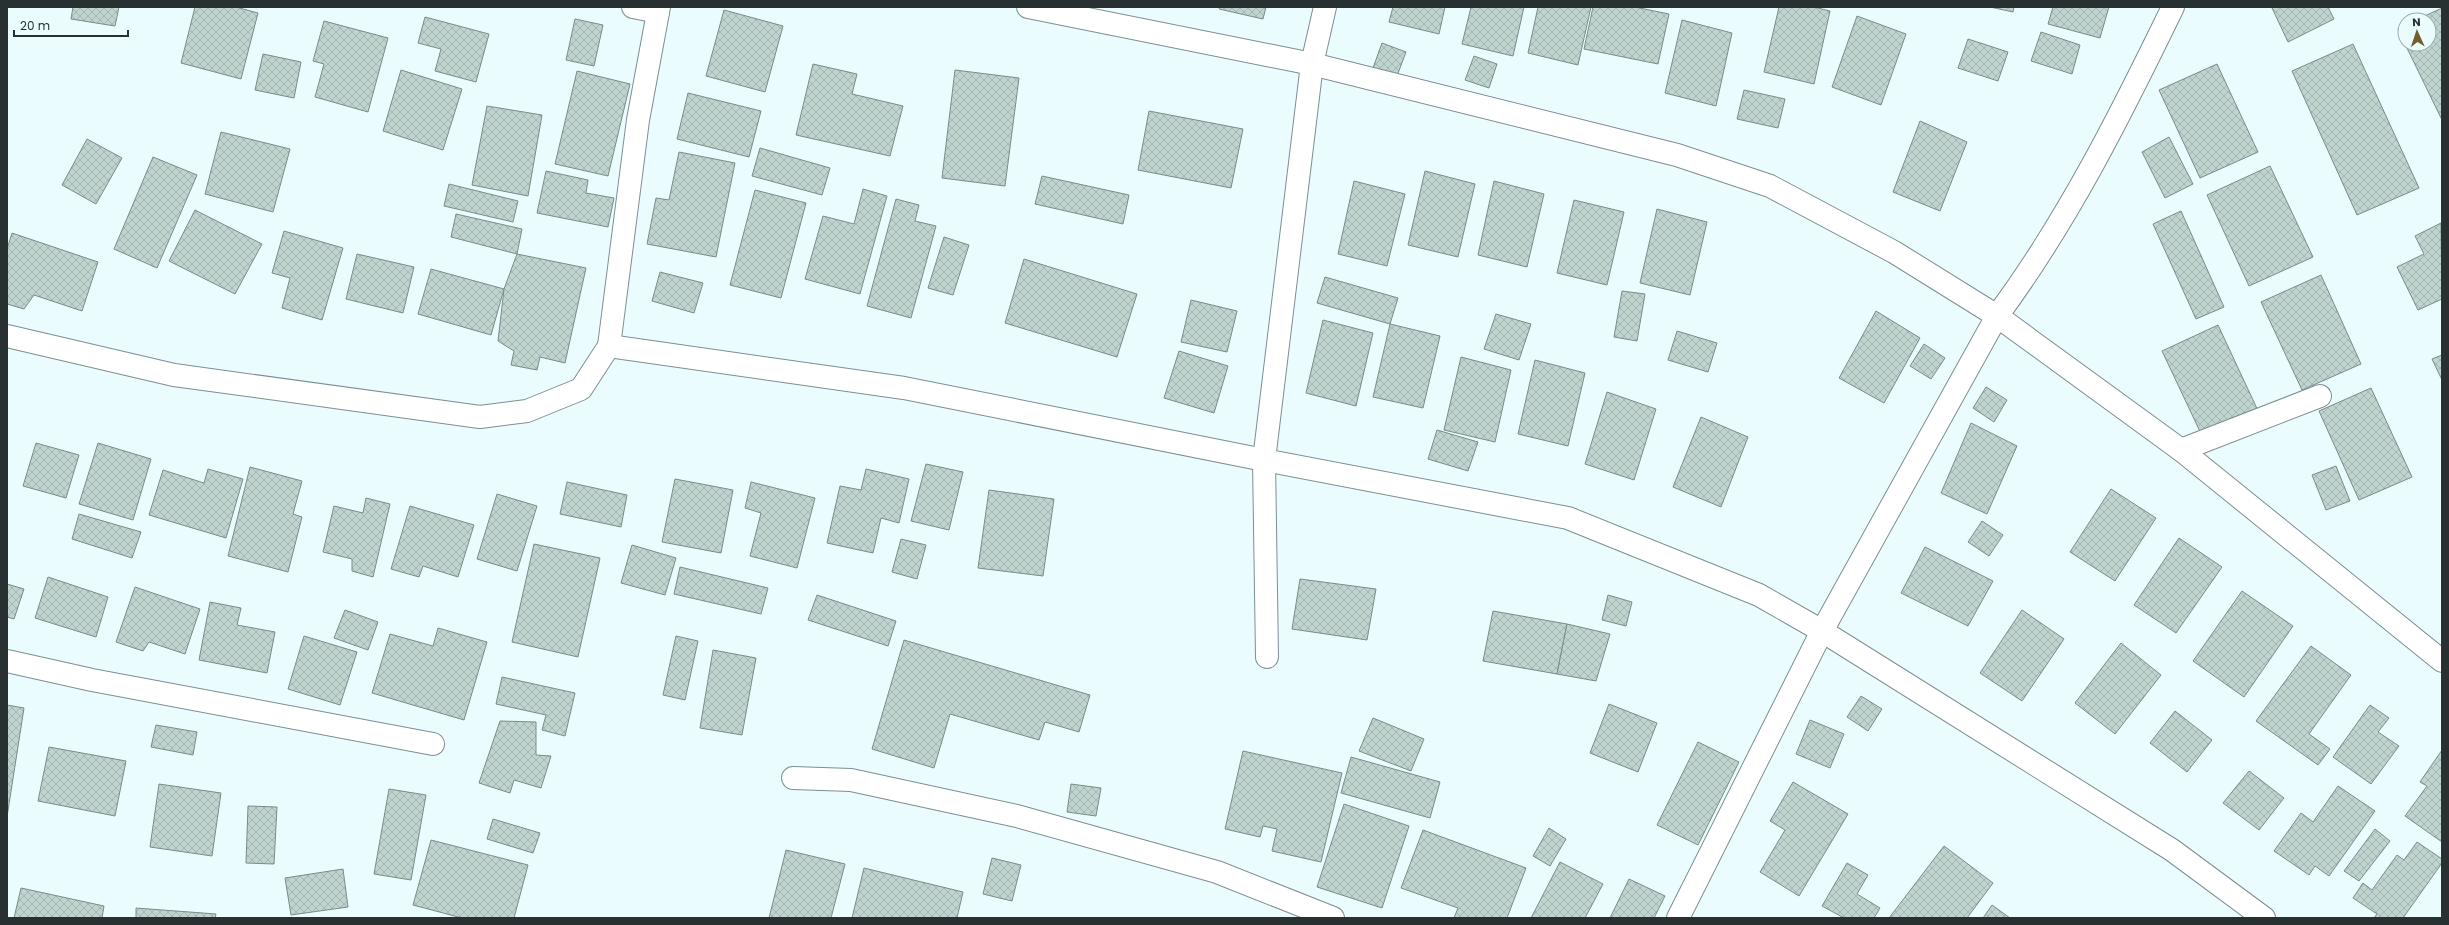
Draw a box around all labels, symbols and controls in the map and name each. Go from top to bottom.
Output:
scale bar [14,12,128,38]
north arrow [2397,12,2437,52]
text: N [2412,14,2421,30]
text: 20 m [20,17,50,34]

